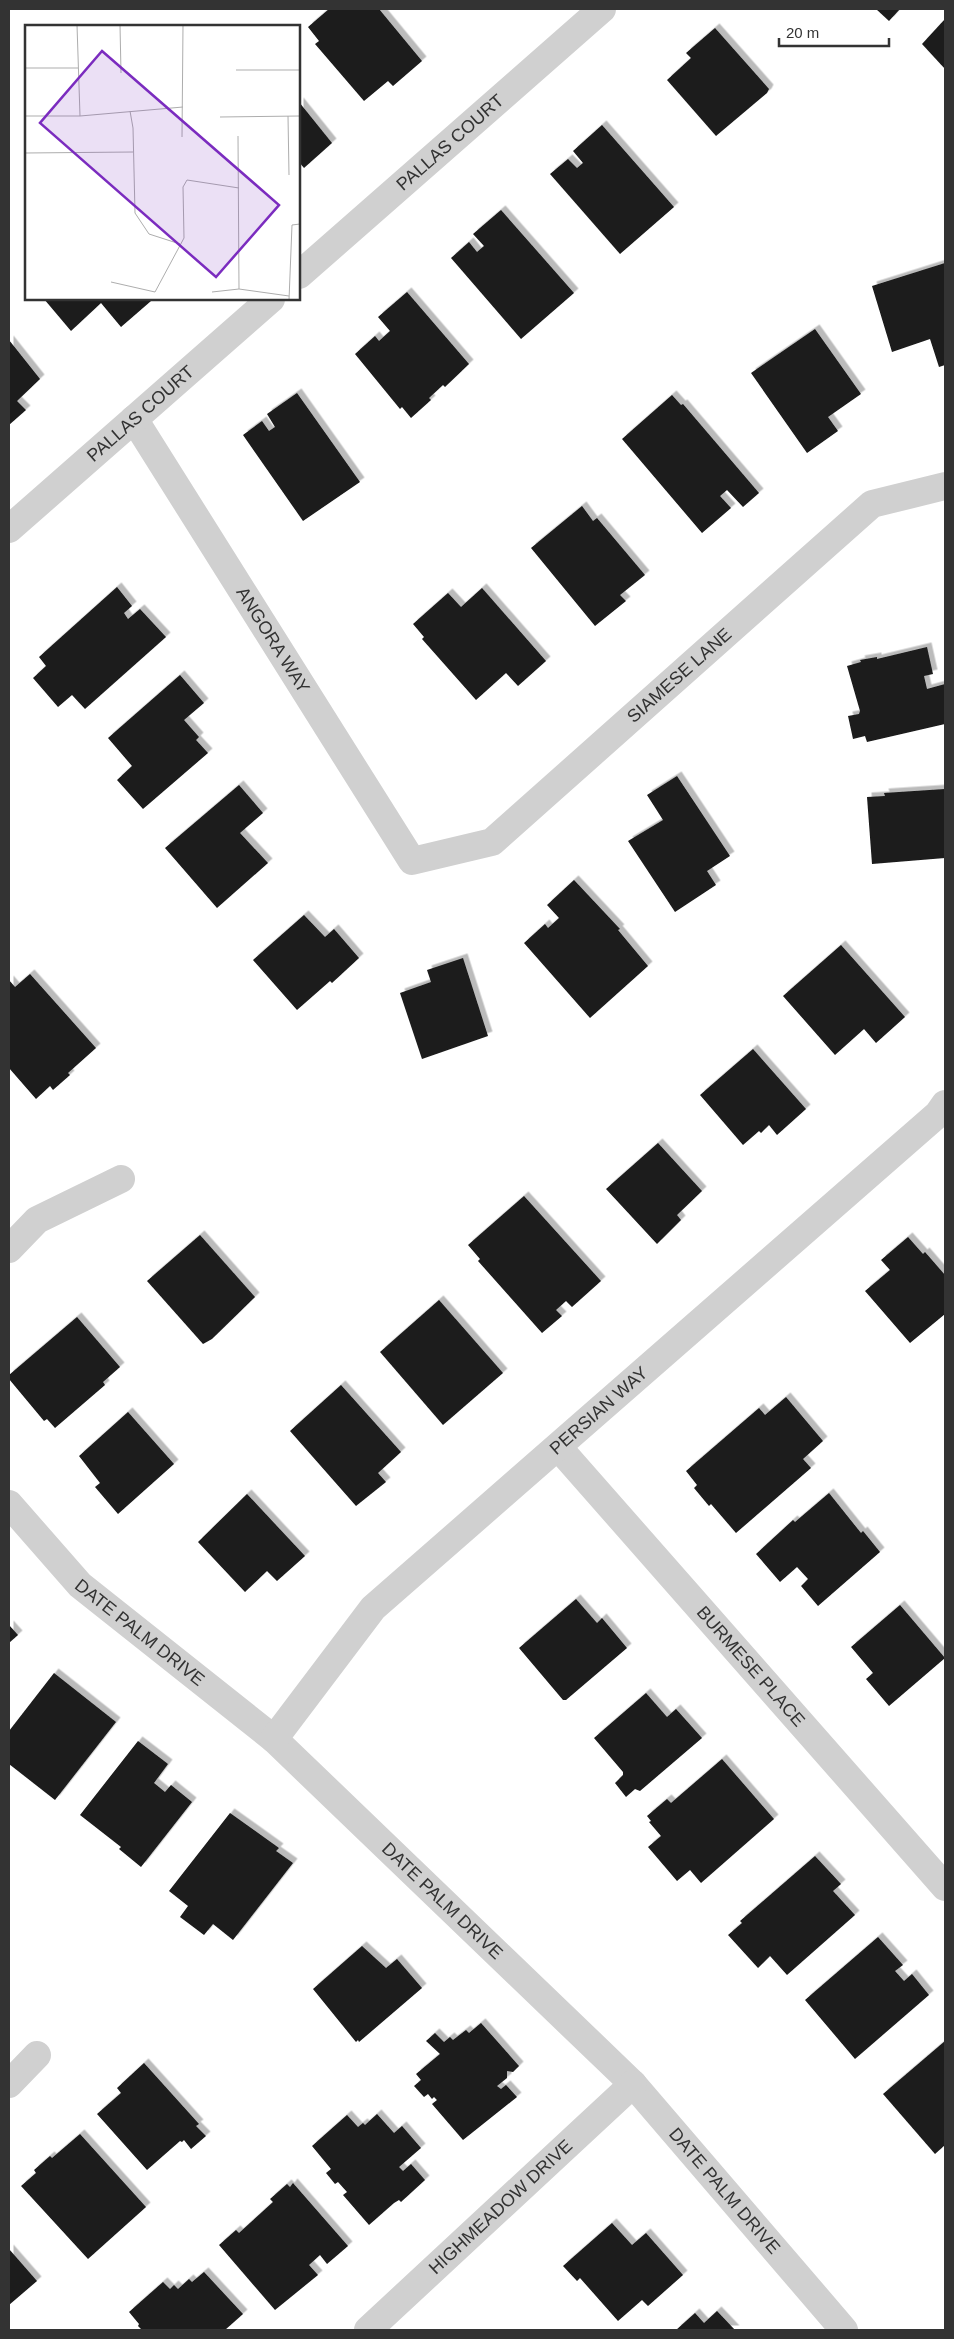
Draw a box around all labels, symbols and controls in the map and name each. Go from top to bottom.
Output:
scale bar [779,15,889,47]
text: 20 m [786,24,819,41]
inset map [25,25,300,300]
street label: PALLAS COURT [393,90,508,195]
street label: PALLAS COURT [83,361,198,466]
street label: ANGORA WAY [232,583,314,697]
street label: SIAMESE LANE [623,624,735,727]
street label: PERSIAN WAY [546,1363,652,1459]
street label: DATE PALM DRIVE [71,1575,208,1690]
street label: BURMESE PLACE [693,1602,809,1730]
street label: DATE PALM DRIVE [378,1838,507,1963]
street label: DATE PALM DRIVE [665,2124,784,2258]
street label: HIGHMEADOW DRIVE [425,2136,576,2278]

